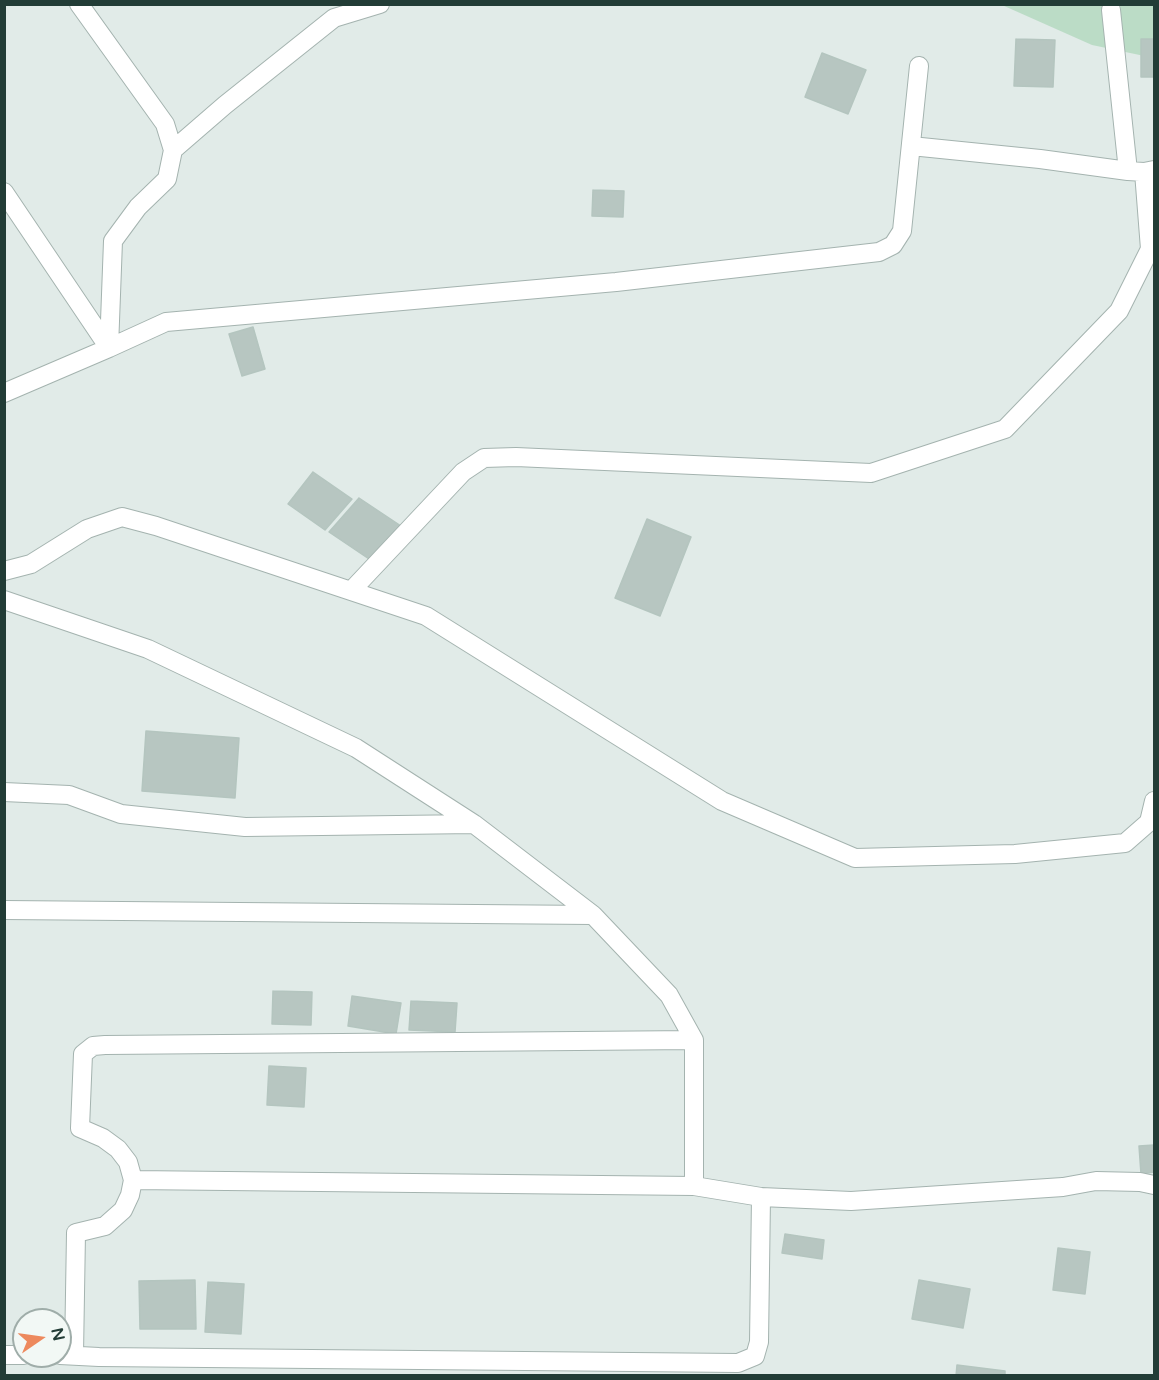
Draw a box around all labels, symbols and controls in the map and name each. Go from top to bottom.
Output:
north arrow [12,1308,72,1368]
text: N [46,1326,69,1343]

